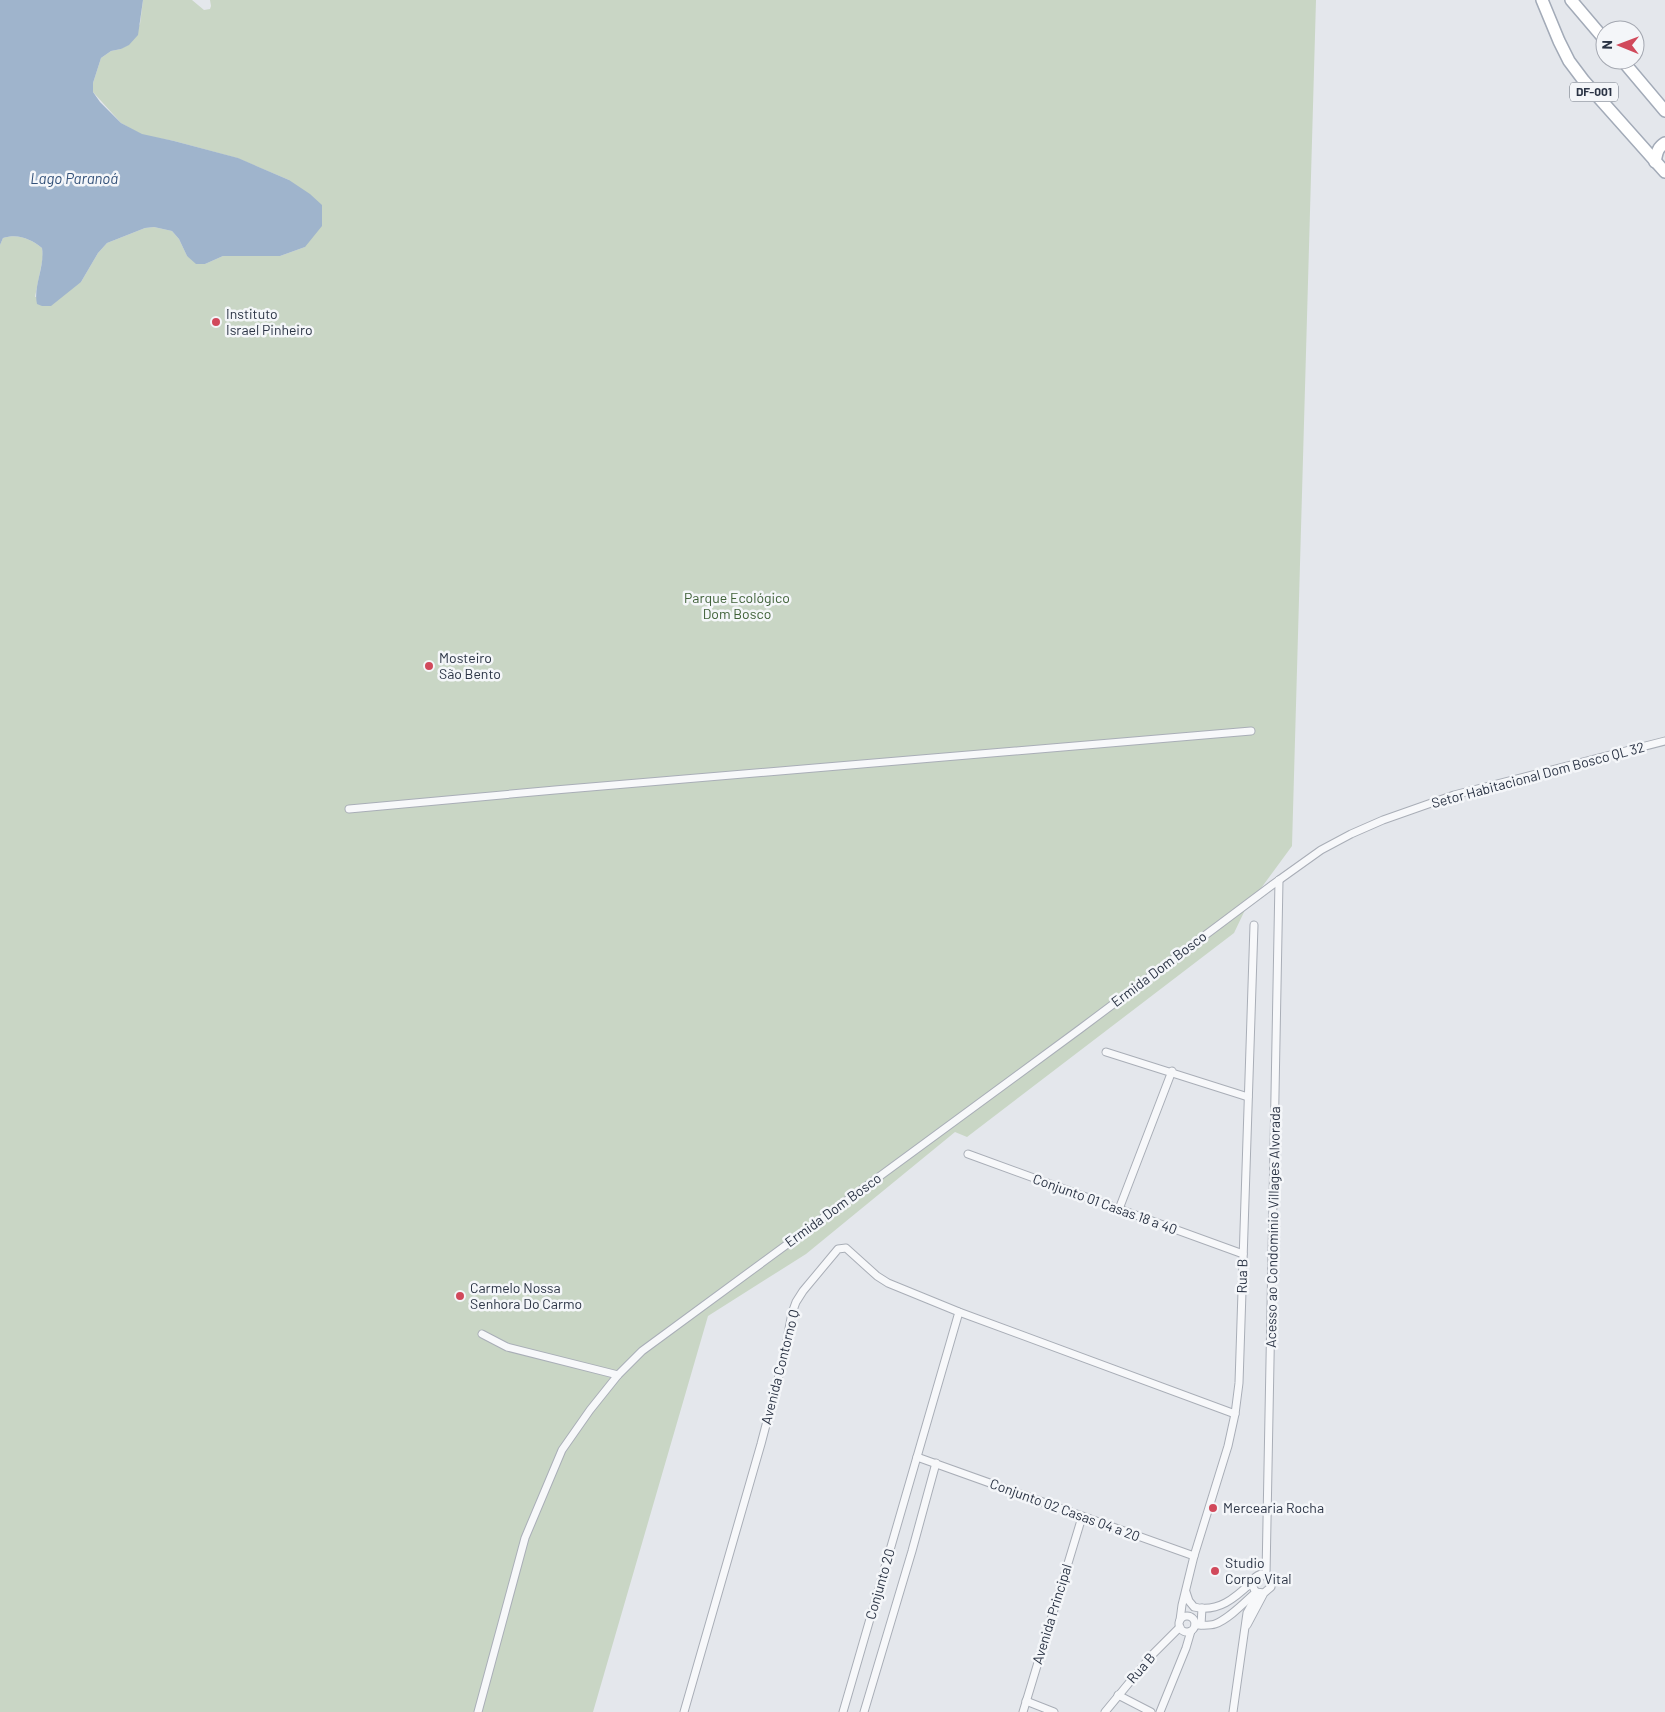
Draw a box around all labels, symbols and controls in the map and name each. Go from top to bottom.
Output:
north arrow [1595,20,1645,70]
text: N [1598,40,1615,50]
road number: DF-001 [1570,82,1618,101]
water label: Lago Paranoá [30,169,118,187]
place label: Instituto Israel Pinheiro [226,305,313,338]
marker: Instituto Israel Pinheiro [210,316,222,328]
park label: Parque Ecológico Dom Bosco [684,589,790,622]
place label: Mosteiro São Bento [439,649,501,682]
marker: Mosteiro São Bento [423,660,435,672]
street label: Setor Habitacional Dom Bosco QL 32 [1429,738,1646,811]
street label: Ermida Dom Bosco [1108,927,1210,1010]
street label: Acesso ao Condomínio Villages Alvorada [1262,1106,1283,1348]
street label: Ermida Dom Bosco [781,1169,884,1250]
street label: Conjunto 01 Casas 18 a 40 [1031,1170,1180,1238]
street label: Rua B [1233,1258,1250,1294]
place label: Carmelo Nossa Senhora Do Carmo [470,1279,582,1312]
marker: Carmelo Nossa Senhora Do Carmo [454,1290,466,1302]
street label: Avenida Contorno Q [757,1308,802,1426]
street label: Conjunto 02 Casas 04 a 20 [988,1474,1143,1545]
place label: Mercearia Rocha [1223,1499,1324,1516]
marker: Mercearia Rocha [1207,1502,1219,1514]
street label: Conjunto 20 [861,1546,898,1621]
place label: Studio Corpo Vital [1225,1554,1292,1587]
street label: Avenida Principal [1028,1562,1075,1666]
marker: Studio Corpo Vital [1209,1565,1221,1577]
street label: Rua B [1123,1649,1158,1686]

